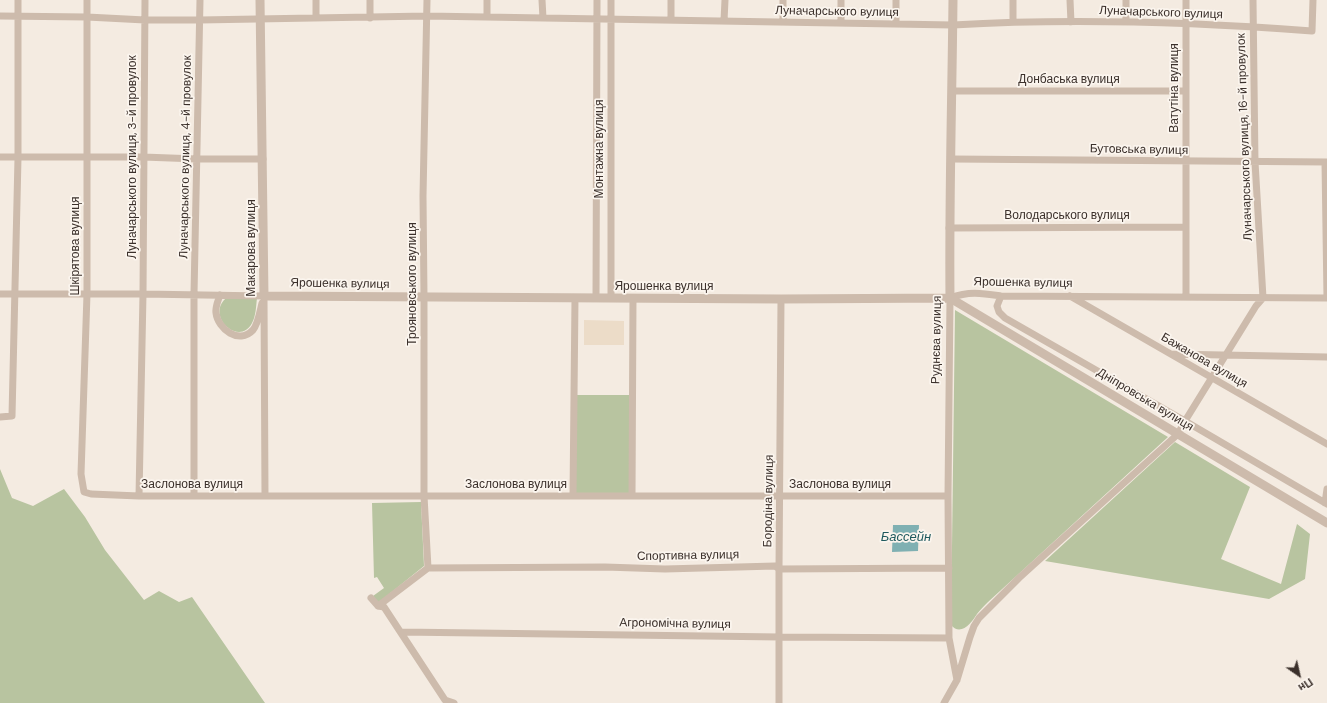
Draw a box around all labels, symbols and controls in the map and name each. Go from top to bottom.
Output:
street label: Луначарського вулиця [775,4,899,20]
street label: Луначарського вулиця [1099,4,1223,22]
street label: Луначарського вулиця, 16-й провулок [1234,33,1256,241]
street label: Ватутіна вулиця [1168,43,1182,133]
street label: Луначарського вулиця, 3-й провулок [126,55,140,259]
street label: Луначарського вулиця, 4-й провулок [177,55,195,259]
street label: Донбаська вулиця [1018,73,1120,87]
street label: Монтажна вулиця [593,100,607,198]
street label: Бутовська вулиця [1090,142,1188,158]
street label: Шкірятова вулиця [69,196,83,296]
street label: Макарова вулиця [245,199,259,297]
street label: Володарського вулиця [1004,209,1130,223]
street label: Трояновського вулиця [406,222,420,346]
street label: Ярошенка вулиця [973,275,1073,291]
street label: Ярошенка вулиця [290,276,390,292]
street label: Ярошенка вулиця [614,280,714,294]
street label: Руднєва вулиця [929,296,945,384]
street label: Бажанова вулиця [1158,330,1250,392]
street label: Дніпровська вулиця [1094,365,1196,435]
street label: Бородіна вулиця [761,455,777,547]
street label: Заслонова вулиця [141,478,243,492]
street label: Заслонова вулиця [465,478,567,492]
street label: Заслонова вулиця [789,478,891,492]
water label: Бассейн [881,530,931,546]
street label: Спортивна вулиця [637,548,739,564]
street label: Агрономічна вулиця [619,616,731,632]
north arrow [1279,655,1319,695]
text: Пн [1296,675,1316,695]

